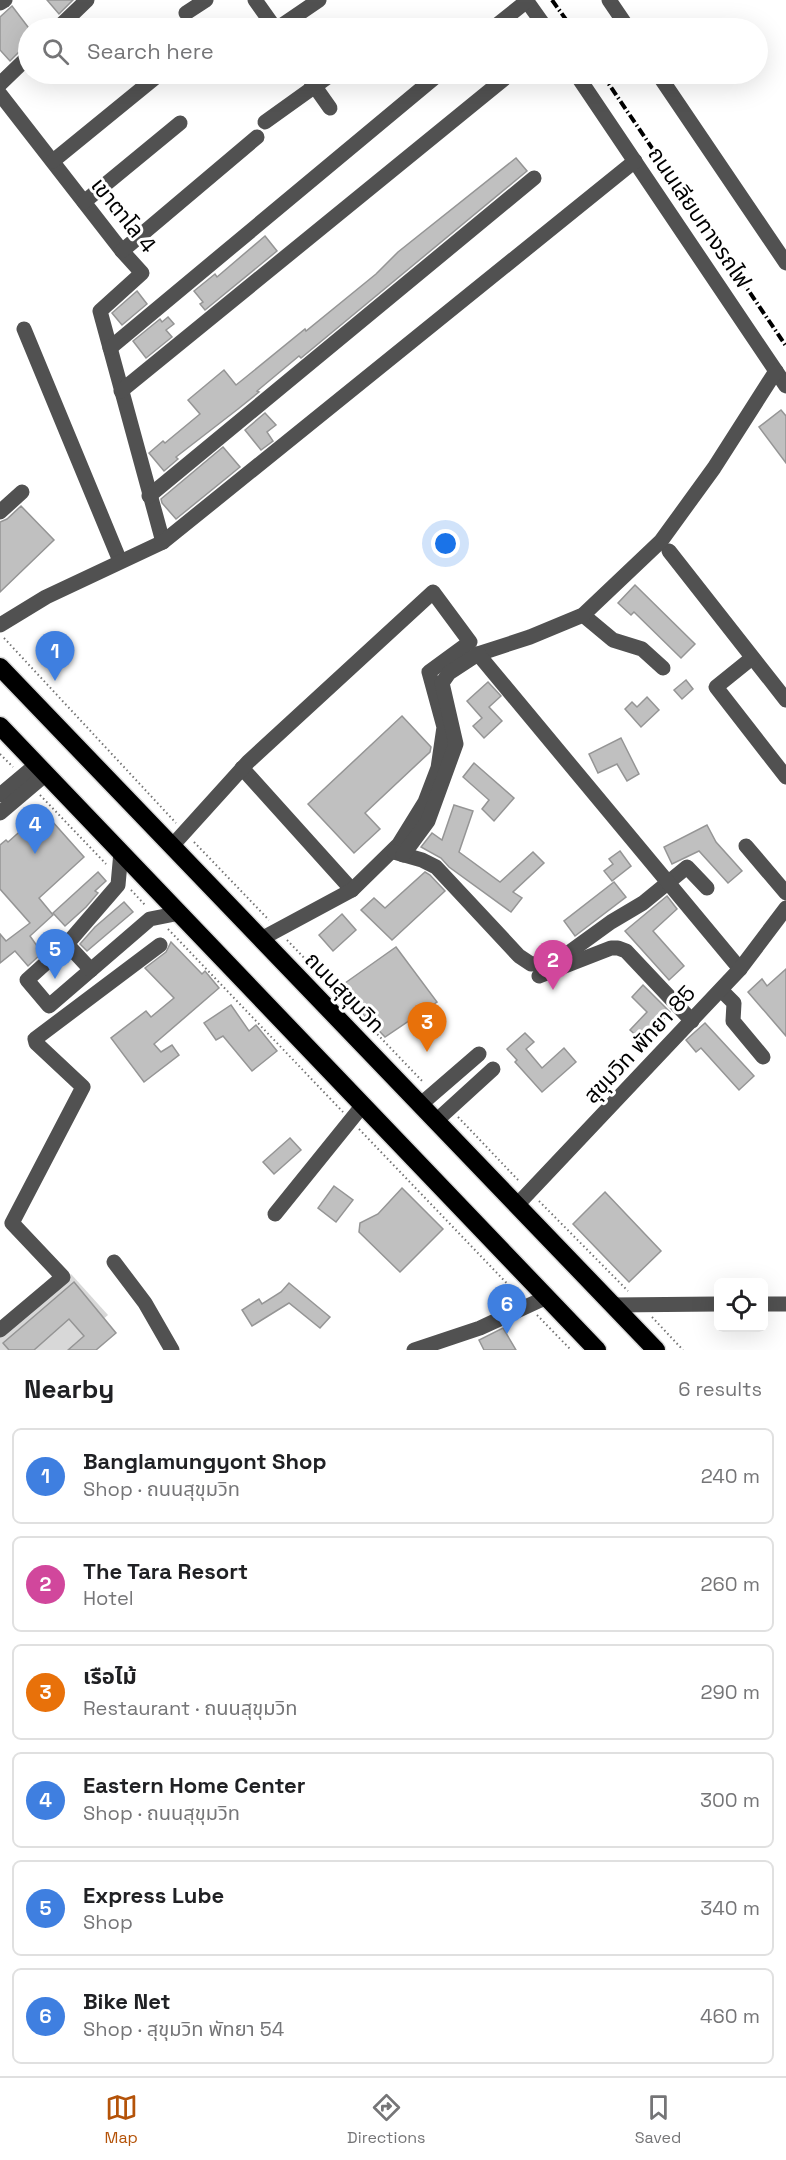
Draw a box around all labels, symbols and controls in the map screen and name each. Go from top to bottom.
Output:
search box [18,18,768,84]
icon: search [39,35,72,68]
text: Search here [87,37,214,65]
street label: ถนนเลียบทางรถไฟ [642,141,758,293]
street label: เขาตาโล 4 [85,172,163,258]
your location [431,529,460,558]
pin: 1 [36,632,74,681]
pin: 4 [15,804,54,854]
pin: 5 [36,930,74,979]
pin: 2 [534,940,572,990]
street label: ถนนสุขุมวิท [299,945,391,1039]
street label: สุขุมวิท พัทยา 85 [577,979,701,1109]
pin: 3 [408,1002,446,1052]
map controls [714,1278,768,1332]
button: locate [714,1278,768,1332]
pin: 6 [488,1284,526,1334]
text: Nearby [24,1372,114,1406]
text: 6 results [678,1376,762,1402]
text: Banglamungyont Shop [83,1447,327,1475]
text: 1 [41,1463,50,1489]
text: 240 m [701,1463,760,1489]
text: Shop · ถนนสุขุมวิท [83,1476,240,1502]
text: The Tara Resort [83,1557,248,1585]
text: 2 [40,1571,51,1597]
text: 260 m [701,1571,760,1597]
text: Hotel [83,1585,134,1611]
text: เรือไม้ [83,1662,137,1690]
text: 3 [39,1679,52,1705]
text: 290 m [701,1679,760,1705]
text: Restaurant · ถนนสุขุมวิท [83,1695,298,1721]
text: Eastern Home Center [83,1771,305,1799]
text: 4 [39,1787,52,1813]
text: 300 m [700,1787,760,1813]
text: Shop · ถนนสุขุมวิท [83,1800,240,1826]
text: Express Lube [83,1881,224,1909]
text: 5 [40,1895,52,1921]
text: 340 m [700,1895,760,1921]
text: Shop [83,1909,133,1935]
text: Bike Net [83,1987,171,2015]
text: 6 [39,2003,52,2029]
text: 460 m [700,2003,760,2029]
text: Shop · สุขุมวิท พัทยา 54 [83,2016,284,2042]
tab: Map [105,2091,138,2148]
tab: Directions [347,2091,426,2148]
tab: Saved [635,2091,681,2148]

